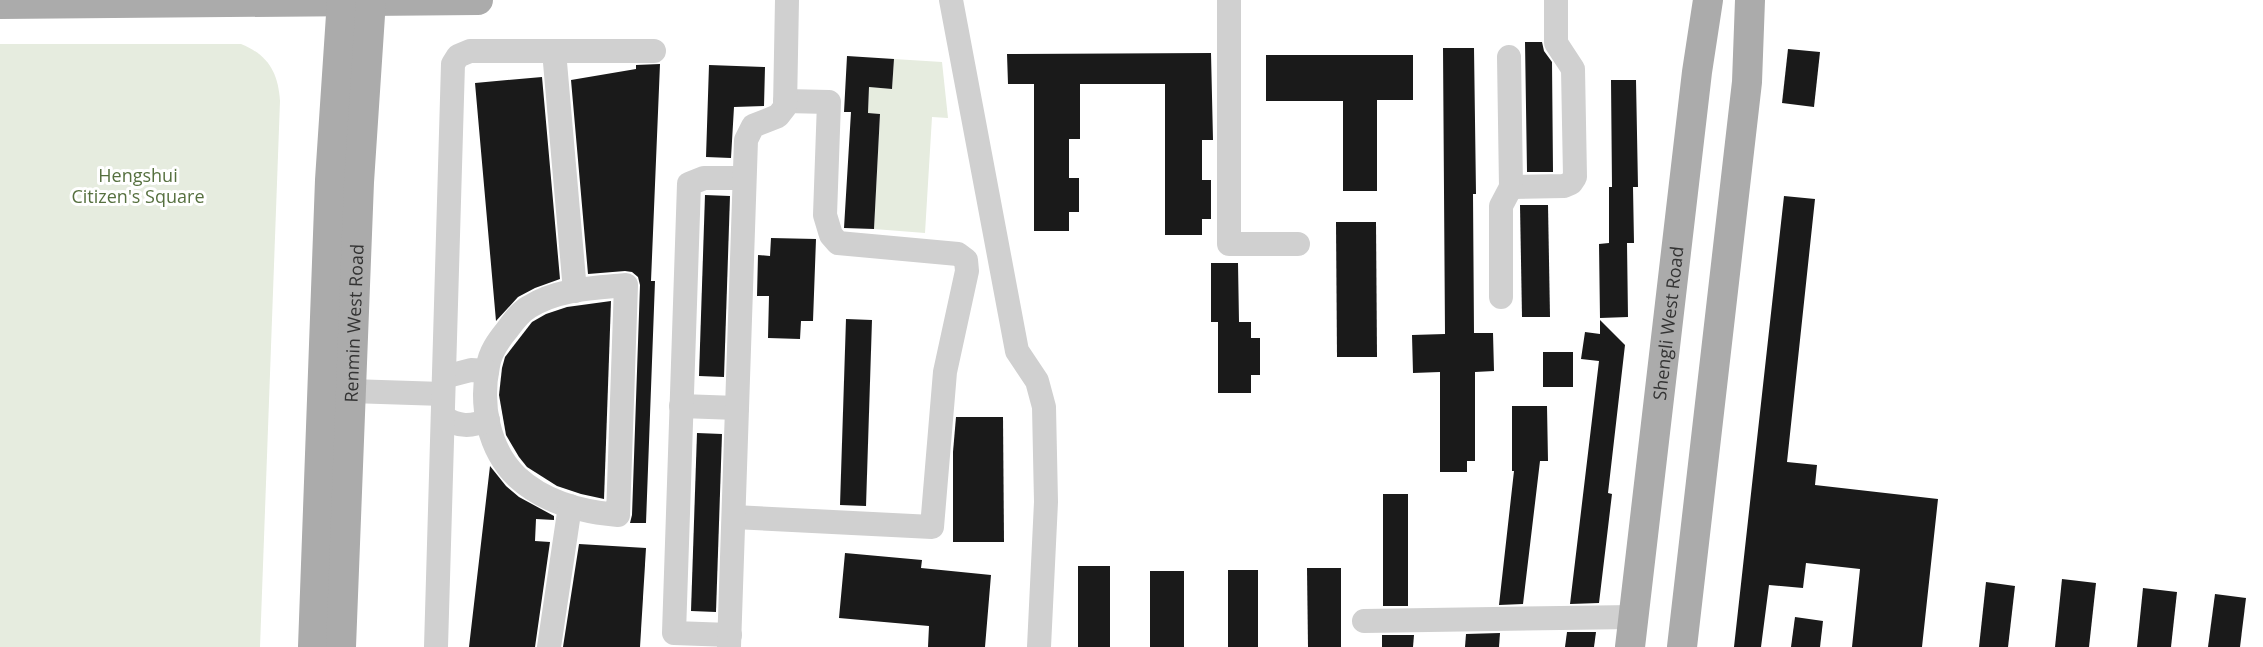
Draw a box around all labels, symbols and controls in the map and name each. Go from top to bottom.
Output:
park label: Hengshui Citizen's Square [71,163,205,208]
street label: Renmin West Road [338,244,369,403]
street label: Shengli West Road [1647,245,1689,402]

